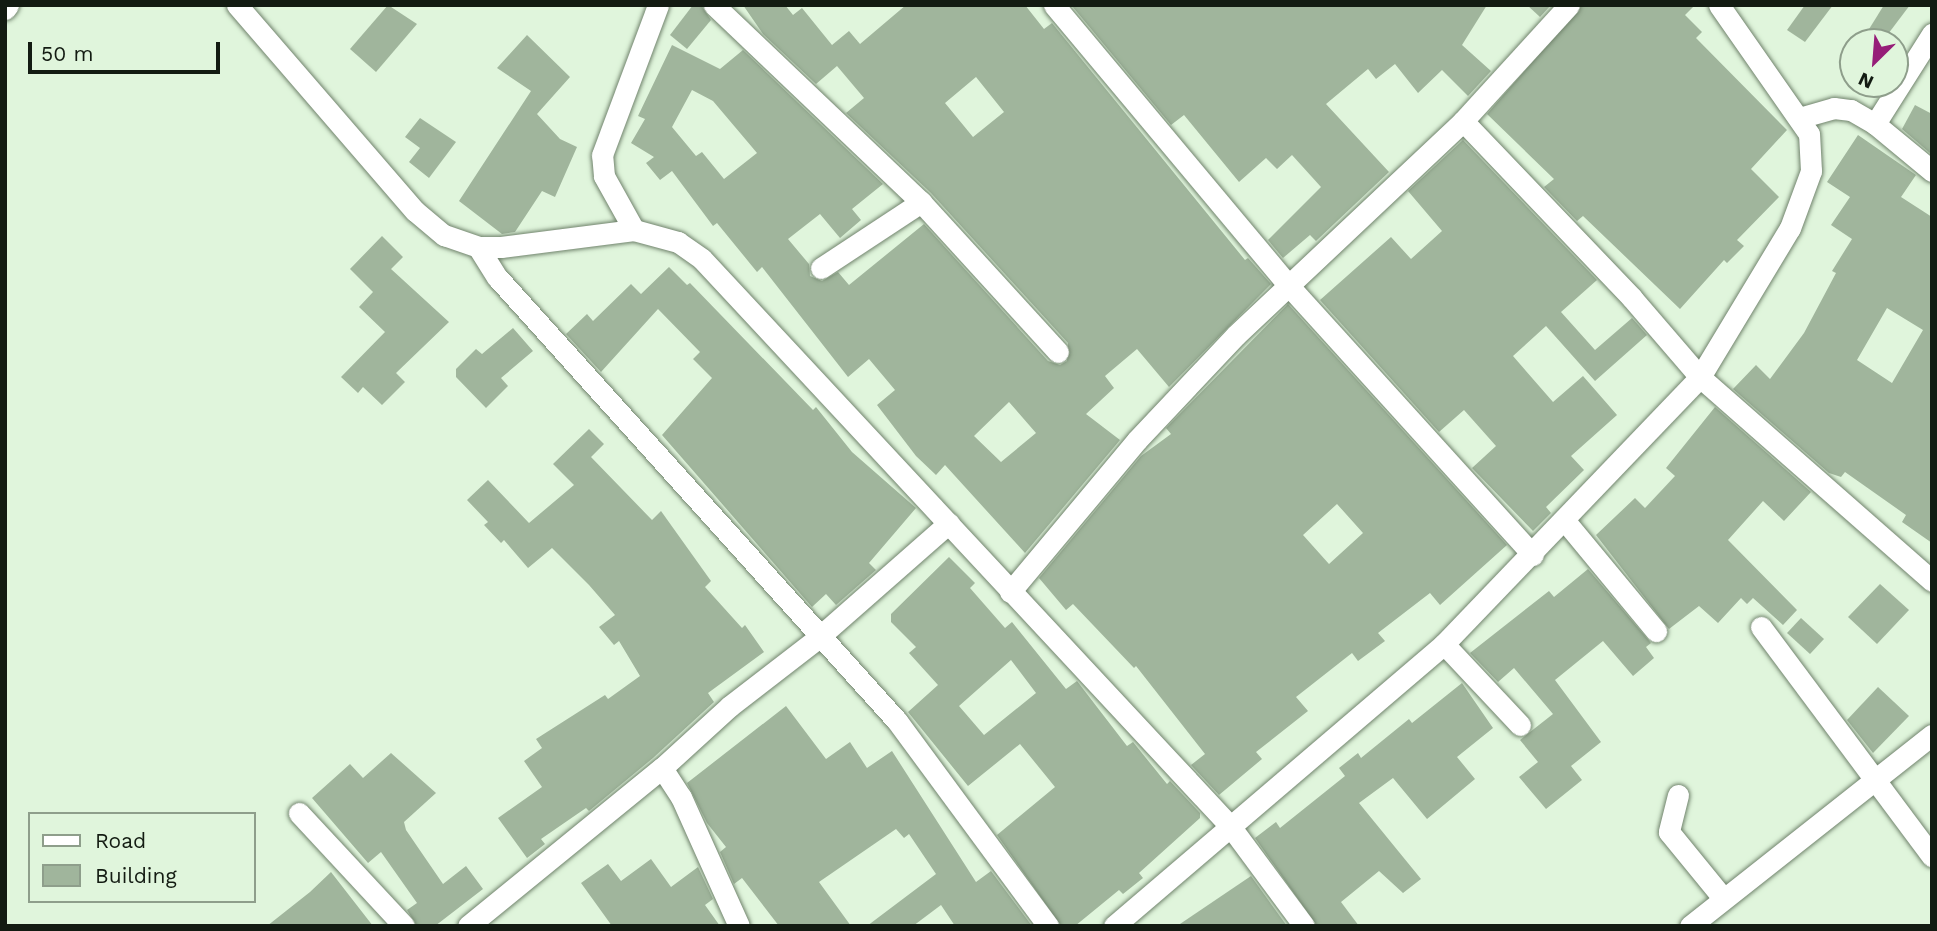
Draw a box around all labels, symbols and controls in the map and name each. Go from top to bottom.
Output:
scale bar [32,28,224,72]
north arrow [1839,28,1909,98]
text: 50 m [41,41,93,66]
text: N [1855,67,1877,94]
legend [28,812,256,903]
text: Road [95,828,146,853]
text: Building [95,863,177,888]

